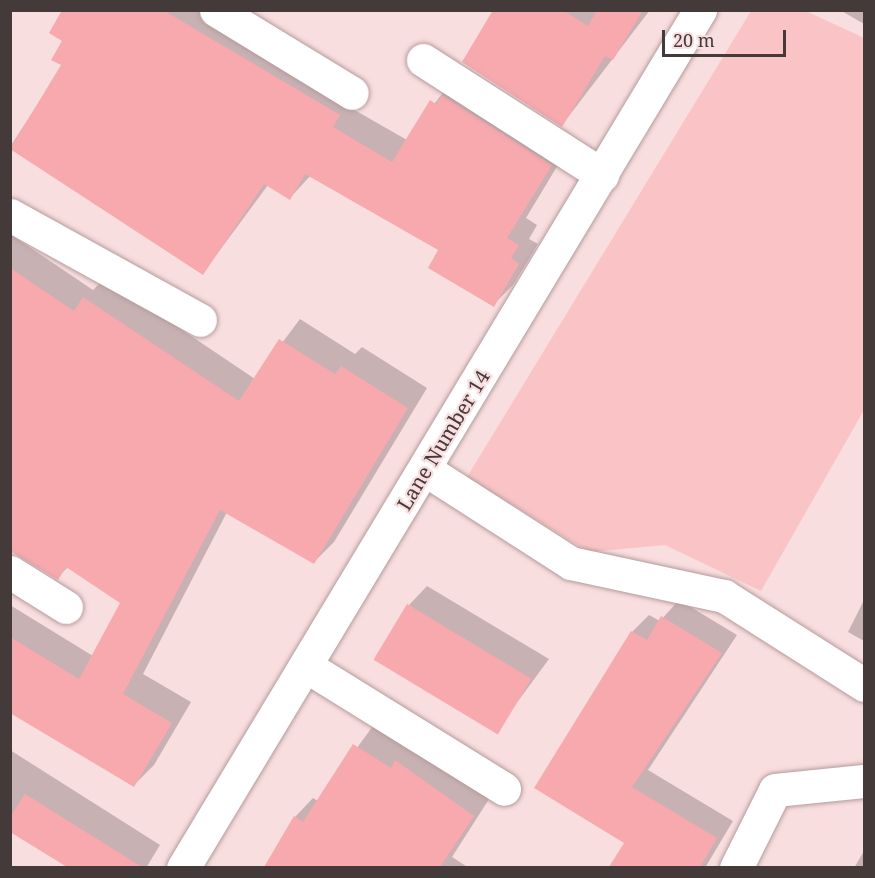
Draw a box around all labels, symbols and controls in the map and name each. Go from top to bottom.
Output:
scale bar [665,18,790,56]
text: 20 m [673,28,715,52]
street label: Lane Number 14 [392,366,494,514]

